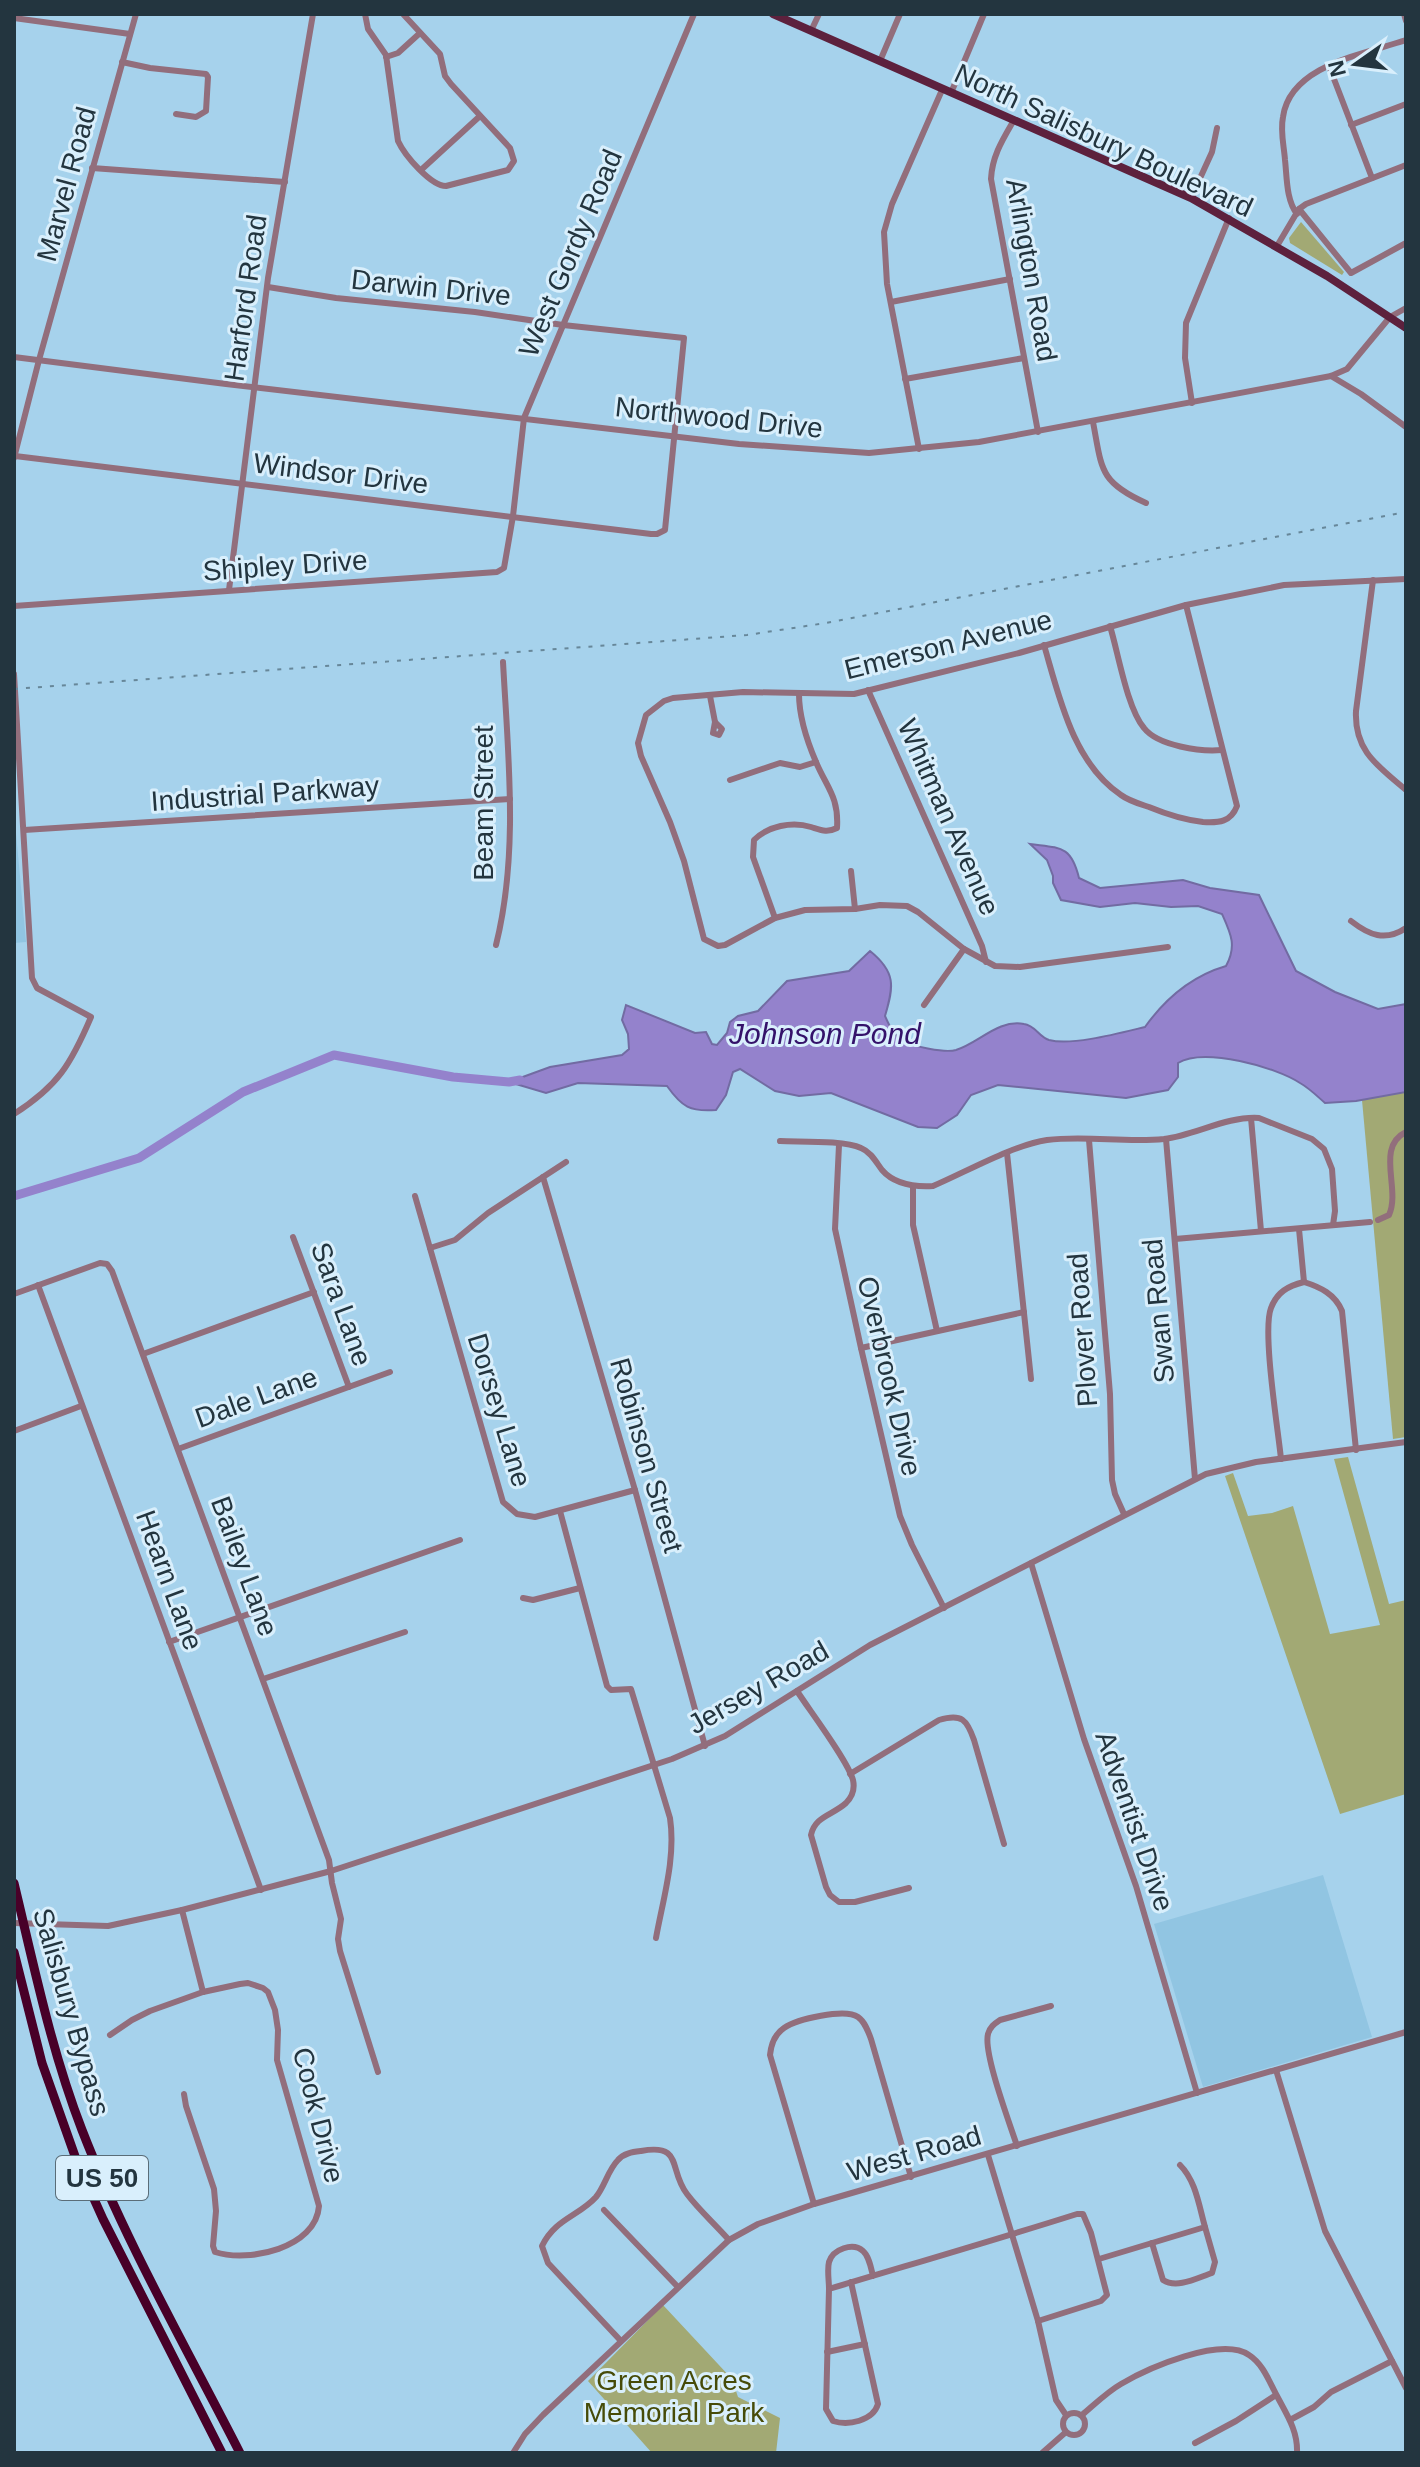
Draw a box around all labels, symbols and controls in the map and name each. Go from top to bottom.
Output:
north arrow [1316,24,1396,104]
street label: North Salisbury Boulevard [950,58,1258,223]
text: N [1323,58,1351,79]
street label: Marvel Road [31,103,102,265]
street label: West Gordy Road [513,145,628,361]
street label: Arlington Road [1000,176,1063,364]
street label: Harford Road [218,213,273,383]
street label: Darwin Drive [350,264,512,311]
street label: Northwood Drive [614,391,824,444]
street label: Windsor Drive [252,447,430,500]
street label: Shipley Drive [202,544,368,587]
street label: Emerson Avenue [841,604,1055,685]
street label: Whitman Avenue [891,714,1006,920]
street label: Beam Street [468,725,499,881]
street label: Industrial Parkway [150,770,380,817]
water label: Johnson Pond [728,1017,922,1050]
street label: Swan Road [1137,1237,1180,1384]
street label: Sara Lane [305,1238,378,1370]
street label: Plover Road [1062,1252,1103,1408]
street label: Overbrook Drive [851,1273,928,1479]
street label: Dorsey Lane [461,1330,538,1491]
street label: Robinson Street [604,1354,689,1556]
street label: Dale Lane [191,1361,321,1434]
street label: Bailey Lane [205,1492,284,1640]
street label: Hearn Lane [130,1506,209,1654]
street label: Jersey Road [682,1635,834,1740]
street label: Adventist Drive [1089,1727,1180,1915]
street label: Salisbury Bypass [27,1905,116,2120]
street label: Cook Drive [287,2044,350,2186]
street label: West Road [844,2120,985,2187]
road number: US 50 [56,2156,148,2200]
park label: Green Acres Memorial Park [584,2365,765,2428]

